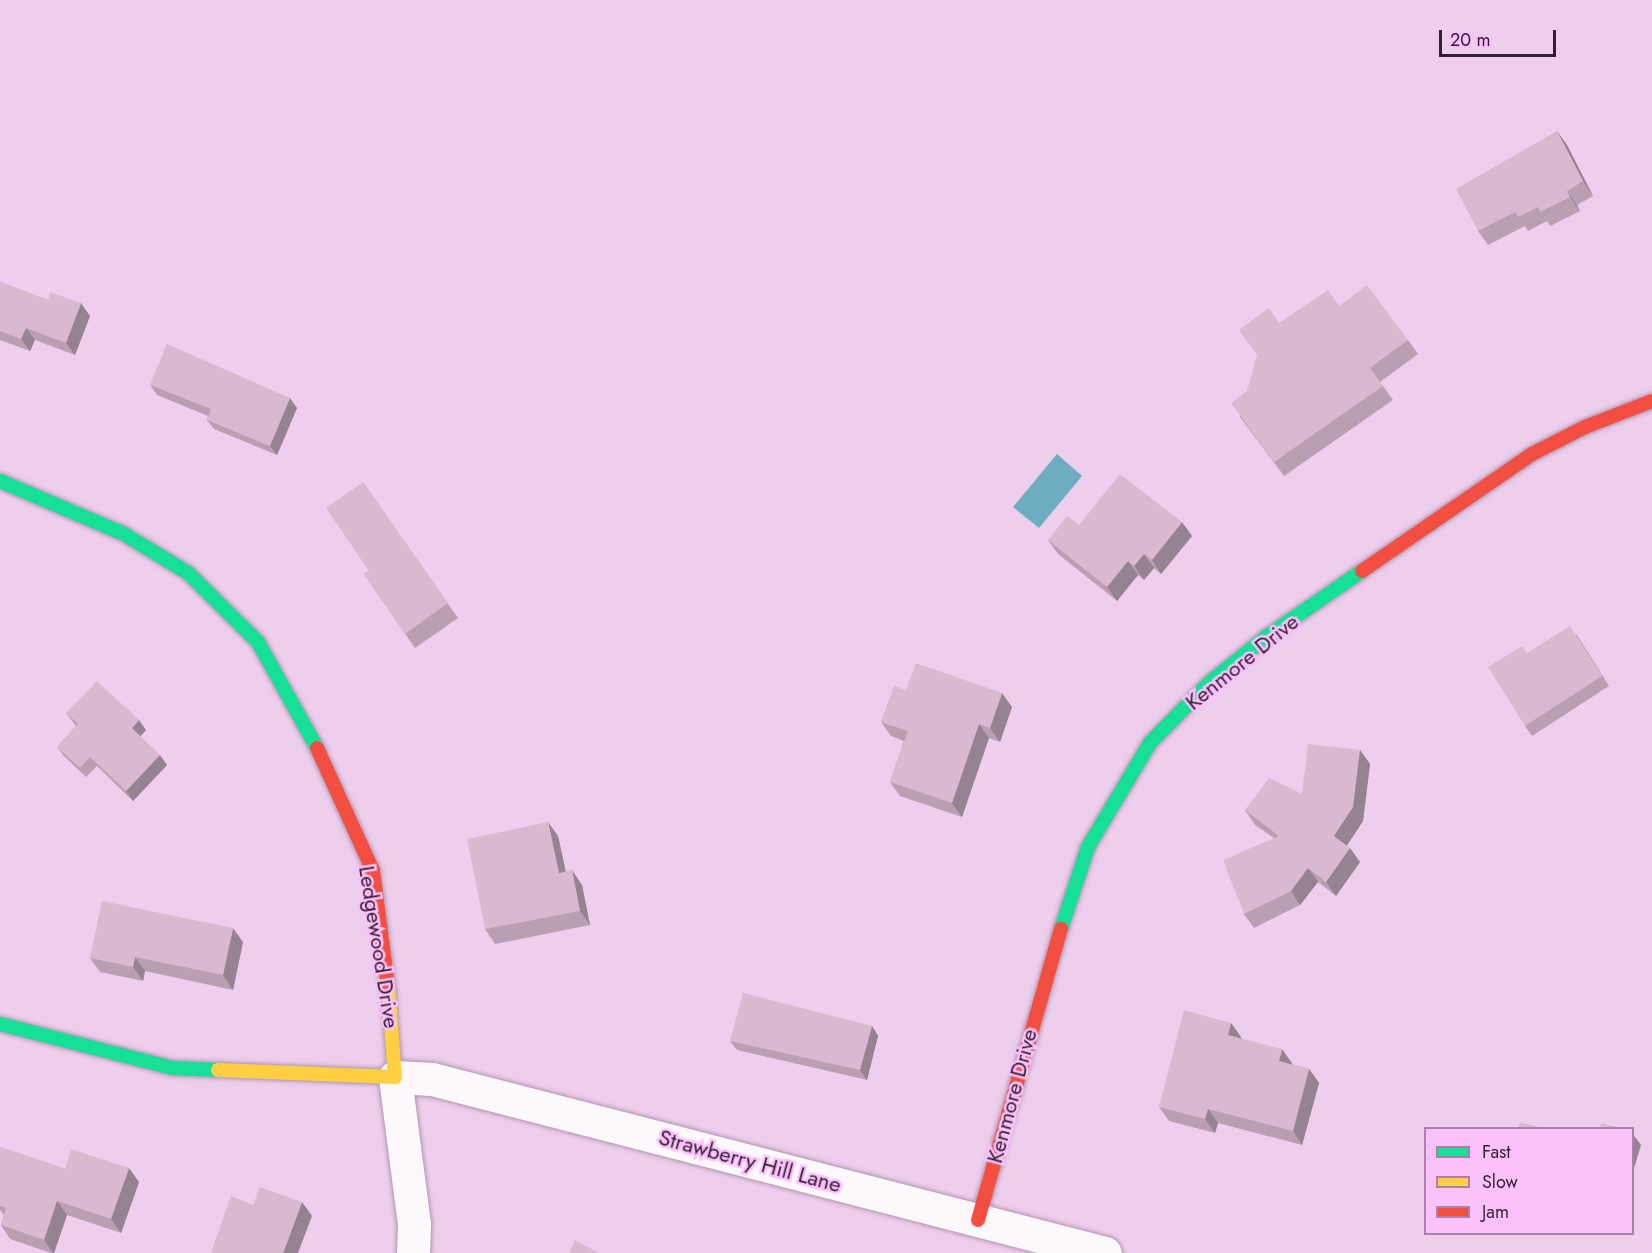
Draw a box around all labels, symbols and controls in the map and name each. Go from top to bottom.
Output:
scale bar [1442,18,1559,56]
text: 20 m [1450,27,1490,53]
street label: Kenmore Drive [1180,608,1304,716]
street label: Ledgewood Drive [353,864,405,1030]
street label: Kenmore Drive [981,1026,1043,1166]
street label: Strawberry Hill Lane [656,1124,844,1198]
legend [1424,1127,1634,1235]
text: Fast [1482,1139,1511,1165]
text: Slow [1482,1169,1518,1195]
text: Jam [1482,1199,1509,1225]

